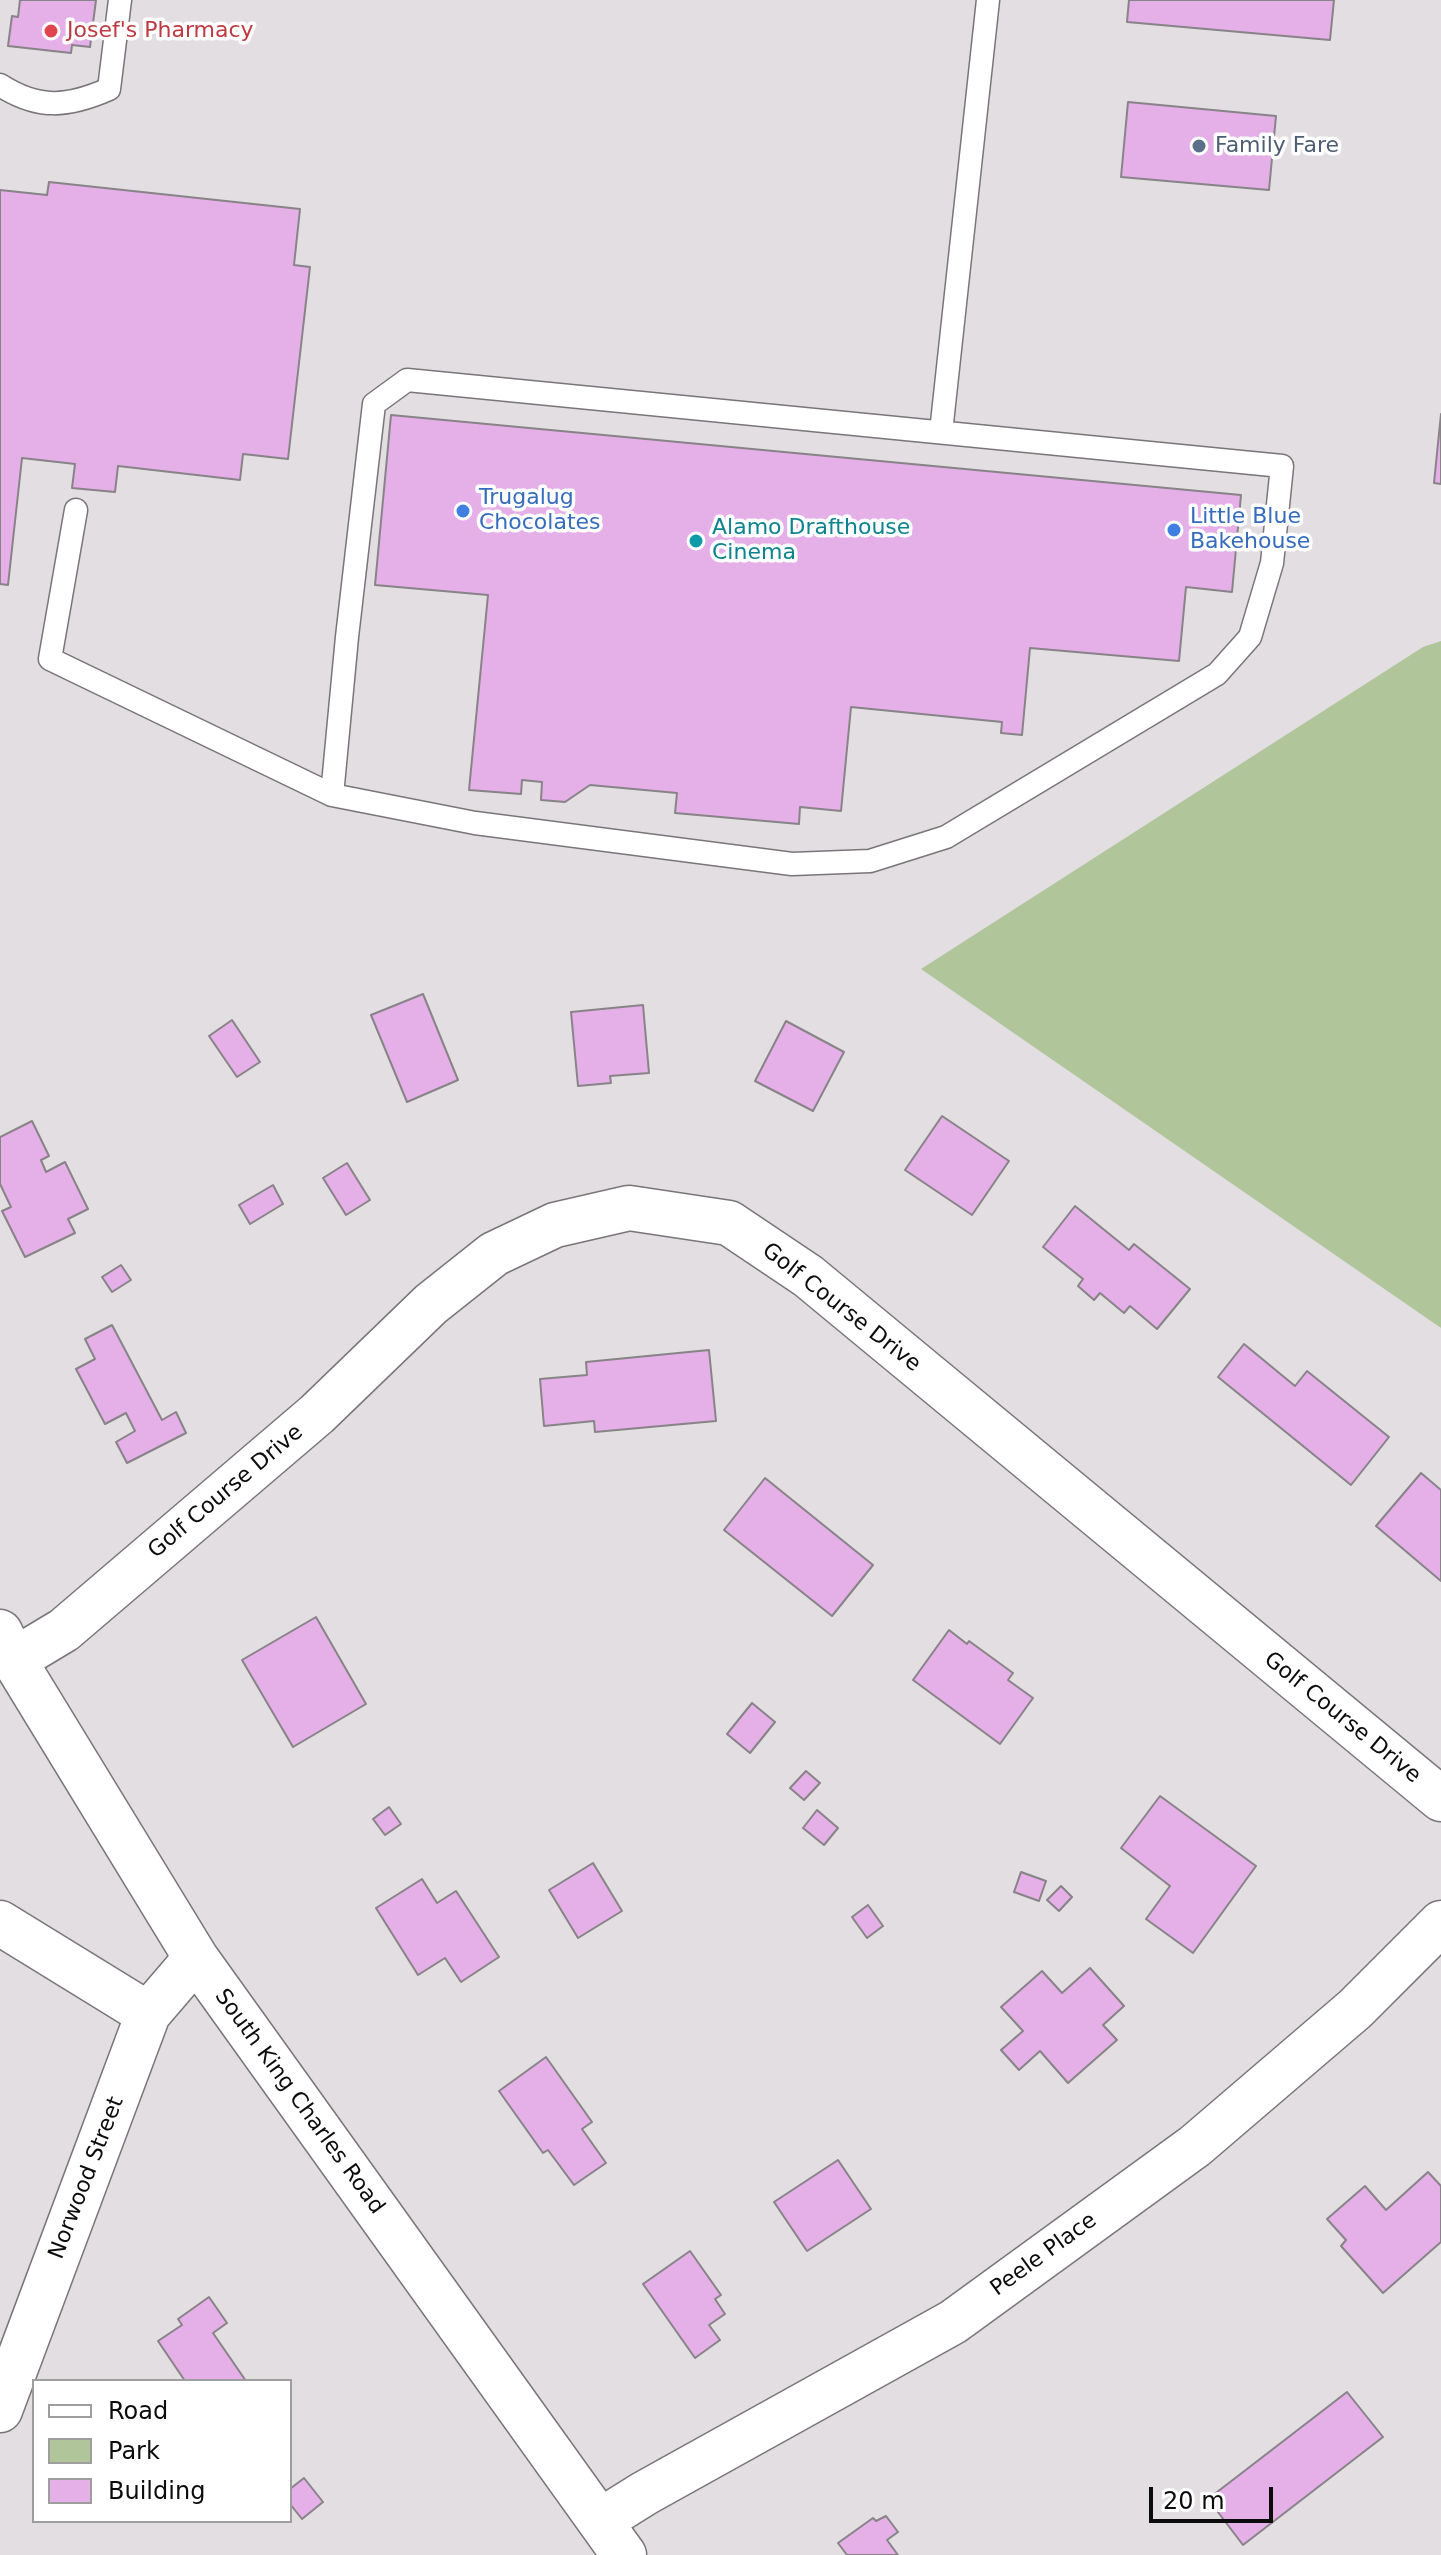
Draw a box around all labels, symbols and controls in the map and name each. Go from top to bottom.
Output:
place label: Josef's Pharmacy [67,18,254,44]
marker: Josef's Pharmacy [42,22,60,40]
place label: Family Fare [1215,133,1339,159]
marker: Family Fare [1190,137,1208,155]
place label: Trugalug Chocolates [479,485,601,536]
marker: Trugalug Chocolates [454,502,472,520]
place label: Little Blue Bakehouse [1190,504,1310,556]
place label: Alamo Drafthouse Cinema [712,515,910,566]
marker: Little Blue Bakehouse [1165,521,1183,539]
marker: Alamo Drafthouse Cinema [687,532,705,550]
street label: Golf Course Drive [757,1238,925,1378]
street label: Golf Course Drive [143,1420,309,1564]
street label: Golf Course Drive [1258,1647,1426,1789]
street label: South King Charles Road [209,1984,389,2220]
street label: Norwood Street [44,2093,130,2263]
street label: Peele Place [986,2208,1102,2302]
legend [32,2379,292,2523]
text: Road [108,2397,168,2425]
text: Park [108,2437,160,2465]
scale bar [1153,2471,1277,2521]
text: Building [108,2477,205,2505]
text: 20 m [1163,2487,1225,2515]

